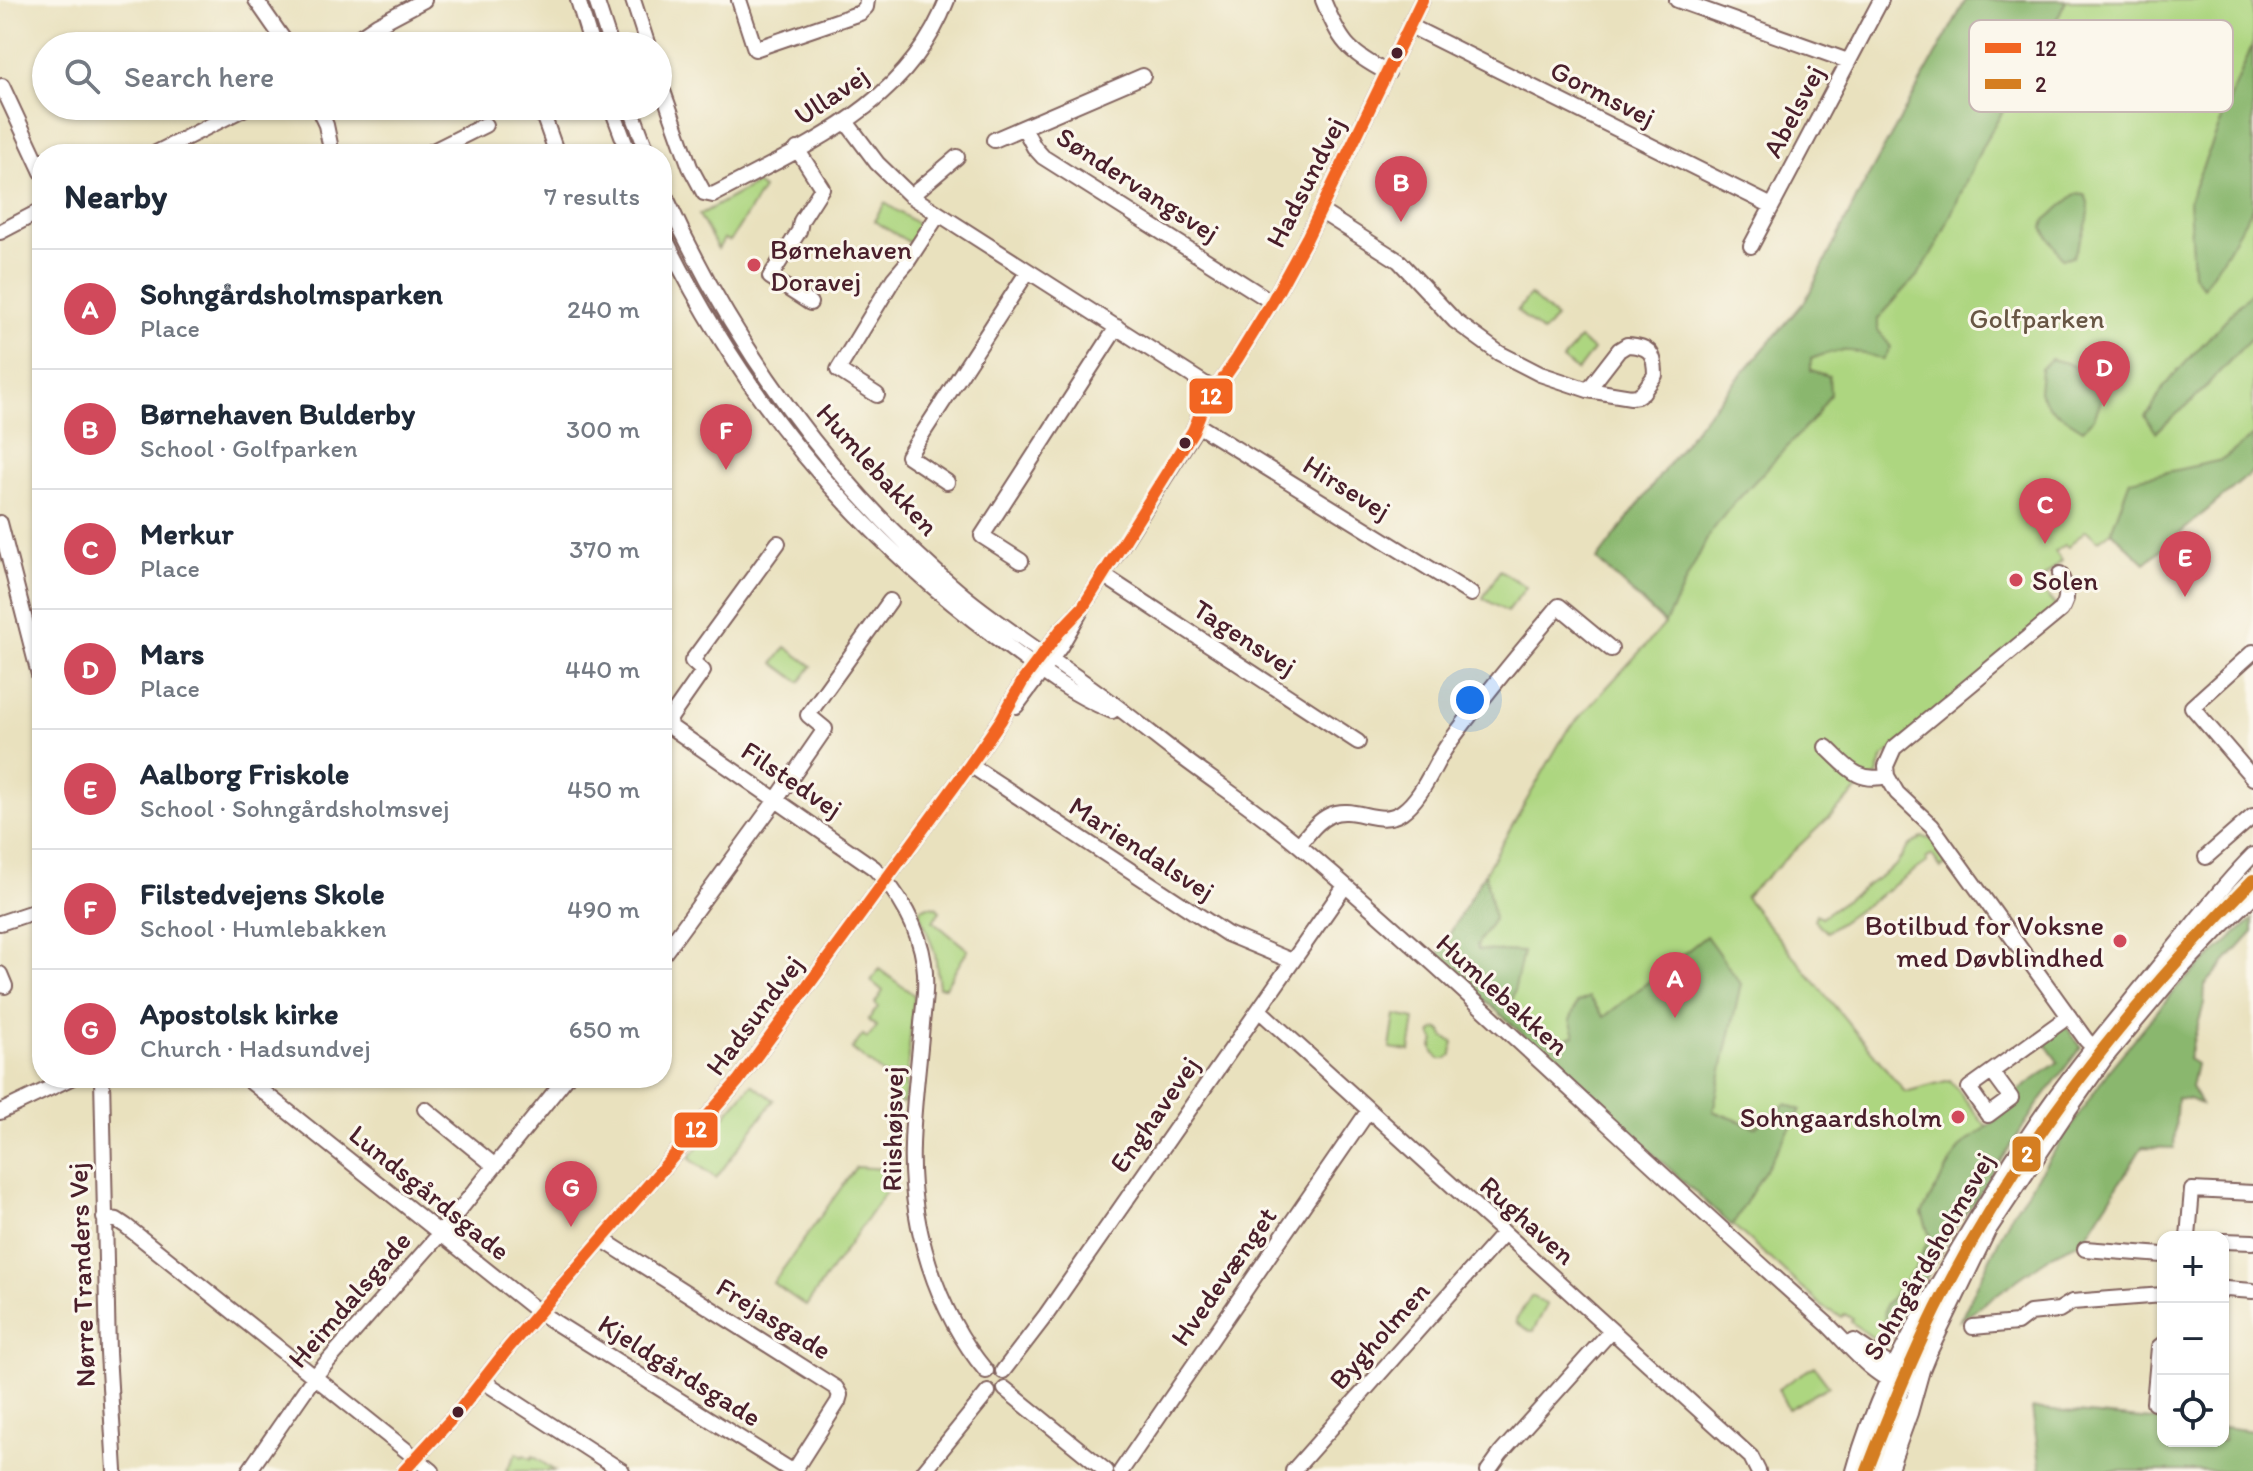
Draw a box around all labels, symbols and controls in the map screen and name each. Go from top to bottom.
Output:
legend [1969,20,2233,112]
search box [32,32,672,120]
text: 12 [2035,35,2057,62]
unlabelled marker [1389,45,1405,61]
street label: Gormsvej [1545,52,1661,134]
icon: search [60,54,104,98]
text: Search here [124,58,274,95]
street label: Ullavej [787,58,875,132]
street label: Abelsvej [1755,59,1831,163]
text: 2 [2035,71,2047,98]
street label: Hadsundvej [1258,111,1352,253]
street label: Søndervangsvej [1050,119,1226,249]
pin: B [1375,156,1427,222]
text: Nearby [64,176,167,217]
text: 7 results [544,180,640,212]
place label: Børnehaven Doravej [770,232,912,298]
marker: Børnehaven Doravej [745,256,763,274]
text: Sohngårdsholmsparken [140,275,443,312]
text: A [82,293,98,325]
text: 240 m [567,293,640,325]
park label: Golfparken [1969,301,2105,335]
text: Place [140,312,200,344]
pin: D [2078,341,2130,407]
line badge: 12 [1188,377,1234,415]
text: 12 [1200,383,1222,410]
text: Børnehaven Bulderby [140,395,415,432]
street label: Humlebakken [810,396,947,542]
pin: F [700,404,752,470]
text: B [82,413,98,445]
text: 300 m [566,413,640,445]
text: School · Golfparken [140,432,358,464]
unlabelled marker [1177,435,1193,451]
street label: Hirsevej [1297,447,1397,527]
pin: C [2019,478,2071,544]
text: Merkur [140,515,233,552]
pin: E [2159,531,2211,597]
text: C [82,533,98,565]
text: 370 m [569,533,640,565]
text: Place [140,552,200,584]
place label: Solen [2032,563,2098,597]
marker: Solen [2007,571,2025,589]
street label: Tagensvej [1187,591,1303,683]
text: Mars [140,635,204,672]
text: D [81,653,99,685]
text: 440 m [565,653,640,685]
text: Place [140,672,200,704]
your location [1450,680,1490,720]
street label: Filstedvej [735,733,849,825]
text: Aalborg Friskole [140,755,349,792]
text: E [83,773,97,805]
text: 450 m [567,773,640,805]
street label: Mariendalsvej [1063,788,1221,908]
text: School · Sohngårdsholmsvej [140,792,449,824]
text: Filstedvejens Skole [140,875,385,912]
text: F [83,893,97,925]
text: 490 m [567,893,640,925]
place label: Botilbud for Voksne med Døvblindhed [1865,908,2104,974]
text: School · Humlebakken [140,912,387,944]
street label: Humlebakken [1430,926,1576,1063]
marker: Botilbud for Voksne med Døvblindhed [2111,932,2129,950]
street label: Hadsundvej [698,948,810,1082]
pin: A [1649,952,1701,1018]
text: Apostolsk kirke [140,995,339,1032]
text: G [81,1013,99,1045]
text: 650 m [569,1013,640,1045]
text: Church · Hadsundvej [140,1032,371,1064]
street label: Enghavevej [1102,1049,1206,1179]
street label: Riishøjsvej [874,1066,910,1192]
place label: Sohngaardsholm [1740,1100,1942,1134]
marker: Sohngaardsholm [1949,1108,1967,1126]
line badge: 12 [673,1111,719,1149]
text: 12 [685,1116,707,1143]
street label: Lundsgårdsgade [343,1117,517,1267]
line badge: 2 [2011,1135,2042,1173]
text: 2 [2021,1141,2033,1168]
street label: Sohngårdsholmsvej [1855,1146,2001,1366]
pin: G [545,1161,597,1227]
street label: Nørre Tranders Vej [60,1162,102,1388]
street label: Rughaven [1473,1168,1583,1272]
street label: Hvedevænget [1163,1200,1283,1352]
street label: Heimdalsgade [280,1223,418,1375]
map controls [2157,1231,2229,1447]
button: + [2157,1231,2229,1303]
street label: Frejasgade [710,1269,838,1367]
street label: Bygholmen [1321,1274,1437,1396]
button: − [2157,1303,2229,1375]
street label: Kjeldgårdsgade [592,1306,768,1434]
button: locate [2157,1375,2229,1447]
unlabelled marker [450,1404,466,1420]

